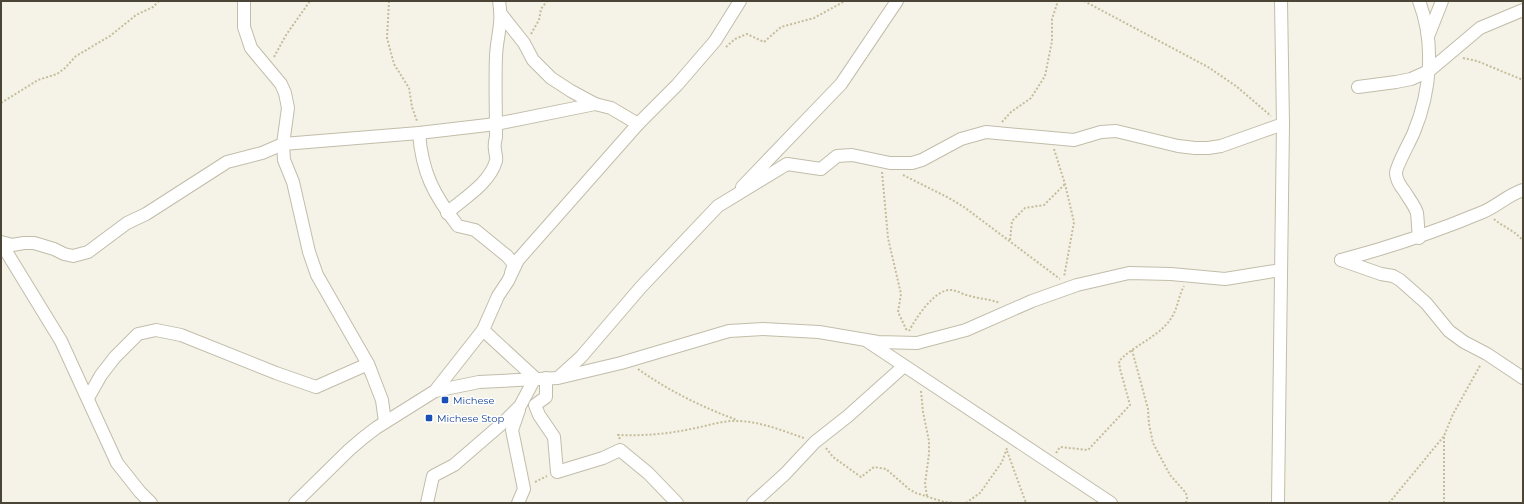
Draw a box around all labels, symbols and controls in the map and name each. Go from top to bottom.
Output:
place label: Michese [453,394,495,407]
marker: Michese [440,395,450,405]
place label: Michese Stop [437,412,504,425]
marker: Michese Stop [424,413,434,423]

